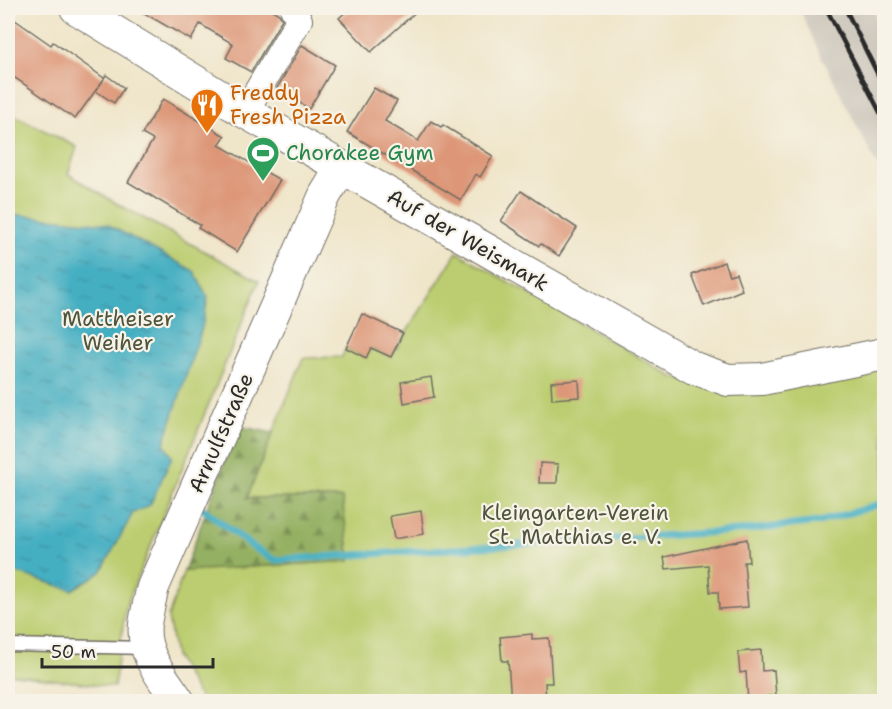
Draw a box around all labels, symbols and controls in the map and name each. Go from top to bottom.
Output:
place label: Freddy Fresh Pizza [230,79,346,131]
restaurant icon: Freddy Fresh Pizza [189,87,225,134]
sports icon: Chorakee Gym [245,135,281,182]
place label: Chorakee Gym [286,139,434,167]
street label: Auf der Weismark [382,182,554,298]
park label: Mattheiser Weiher [62,305,174,357]
street label: Arnulfstraße [182,369,260,497]
park label: Kleingarten-Verein St. Matthias e. V. [481,499,669,551]
scale bar [42,631,213,669]
text: 50 m [51,640,96,664]

